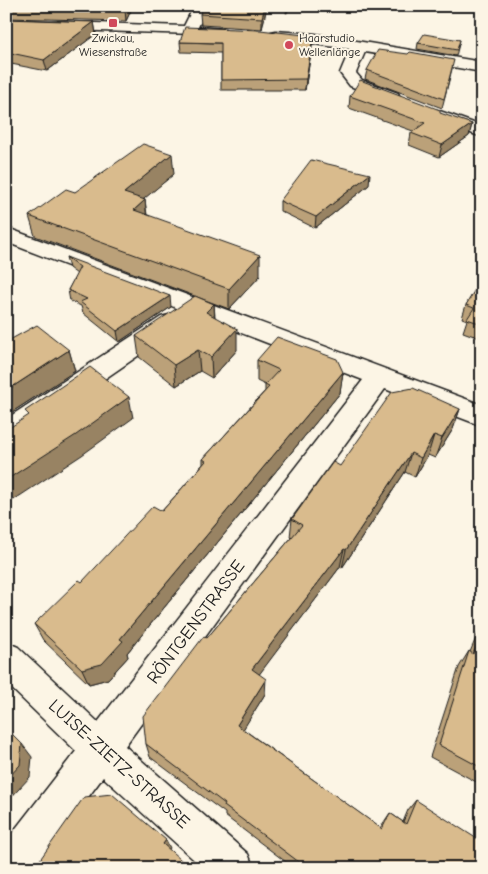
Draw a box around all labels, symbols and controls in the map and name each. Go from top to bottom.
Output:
marker: Zwickau, Wiesenstraße [107,17,119,29]
place label: Zwickau, Wiesenstraße [79,31,147,59]
place label: Haarstudio Wellenlänge [299,31,360,59]
marker: Haarstudio Wellenlänge [283,39,295,51]
street label: RÖNTGENSTRASSE [143,556,249,688]
street label: LUISE-ZIETZ-STRASSE [44,695,194,833]

